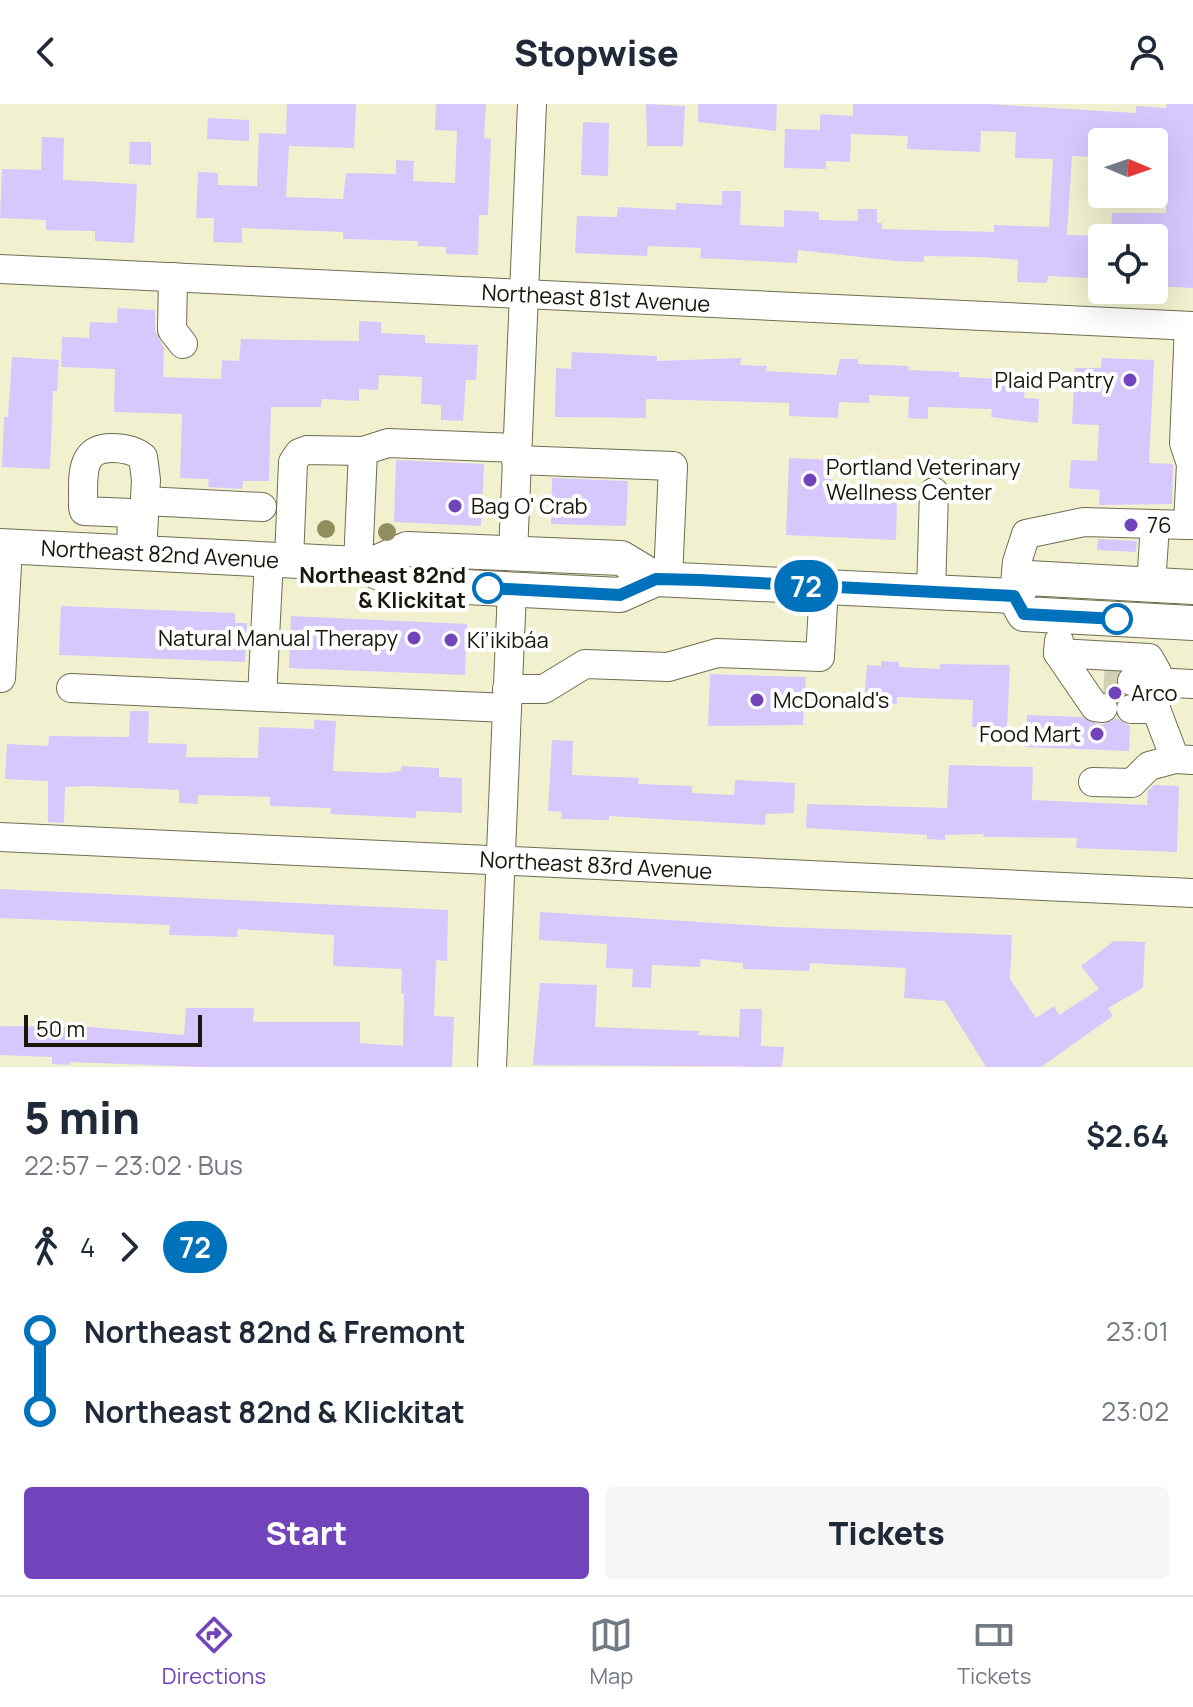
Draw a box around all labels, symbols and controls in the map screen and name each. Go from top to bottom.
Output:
text: Stopwise [514,28,679,77]
icon: back [24,30,68,74]
icon: person [1125,30,1169,74]
north arrow [1088,128,1168,208]
map controls [1088,128,1168,304]
button: locate [1088,224,1168,304]
street label: Northeast 81st Avenue [481,277,711,319]
place label: Plaid Pantry [995,365,1114,395]
marker: Plaid Pantry [1121,371,1139,389]
place label: Portland Veterinary Wellness Center [826,452,1021,507]
marker: Portland Veterinary Wellness Center [801,471,819,489]
place label: Bag O' Crab [471,491,588,521]
marker: Bag O' Crab [446,497,464,515]
place label: 76 [1147,510,1172,540]
marker: 76 [1122,516,1140,534]
street label: Northeast 82nd Avenue [40,533,280,575]
place label: Northeast 82nd & Klickitat [299,560,466,615]
line badge: 72 [770,560,842,612]
text: 72 [790,567,822,605]
marker: Northeast 82nd & Klickitat [473,573,503,603]
unlabelled marker [1102,604,1132,634]
place label: Natural Manual Therapy [158,623,398,653]
place label: Ki’ikibáa [467,625,549,655]
marker: Natural Manual Therapy [405,629,423,647]
marker: Ki’ikibáa [442,631,460,649]
place label: Arco [1131,678,1178,708]
marker: Arco [1106,684,1124,702]
place label: McDonald's [773,685,889,715]
marker: McDonald's [748,691,766,709]
place label: Food Mart [979,719,1081,749]
marker: Food Mart [1088,725,1106,743]
street label: Northeast 83rd Avenue [479,844,713,886]
scale bar [24,1011,202,1047]
text: 50 m [36,1014,85,1044]
text: 5 min [24,1087,140,1147]
text: $2.64 [1086,1115,1169,1156]
text: 22:57 – 23:02 · Bus [24,1147,243,1183]
icon: walk [24,1225,68,1269]
icon: forward [107,1225,151,1269]
text: 72 [179,1228,211,1266]
text: 4 [80,1229,95,1265]
text: Northeast 82nd & Fremont [84,1311,465,1352]
text: 23:01 [1106,1313,1169,1349]
text: Northeast 82nd & Klickitat [84,1391,465,1432]
text: 23:02 [1101,1393,1169,1429]
button: Start [24,1487,589,1579]
button: Tickets [605,1487,1169,1579]
tab: Directions [162,1613,266,1691]
tab: Map [589,1613,633,1691]
tab: Tickets [957,1613,1031,1691]

